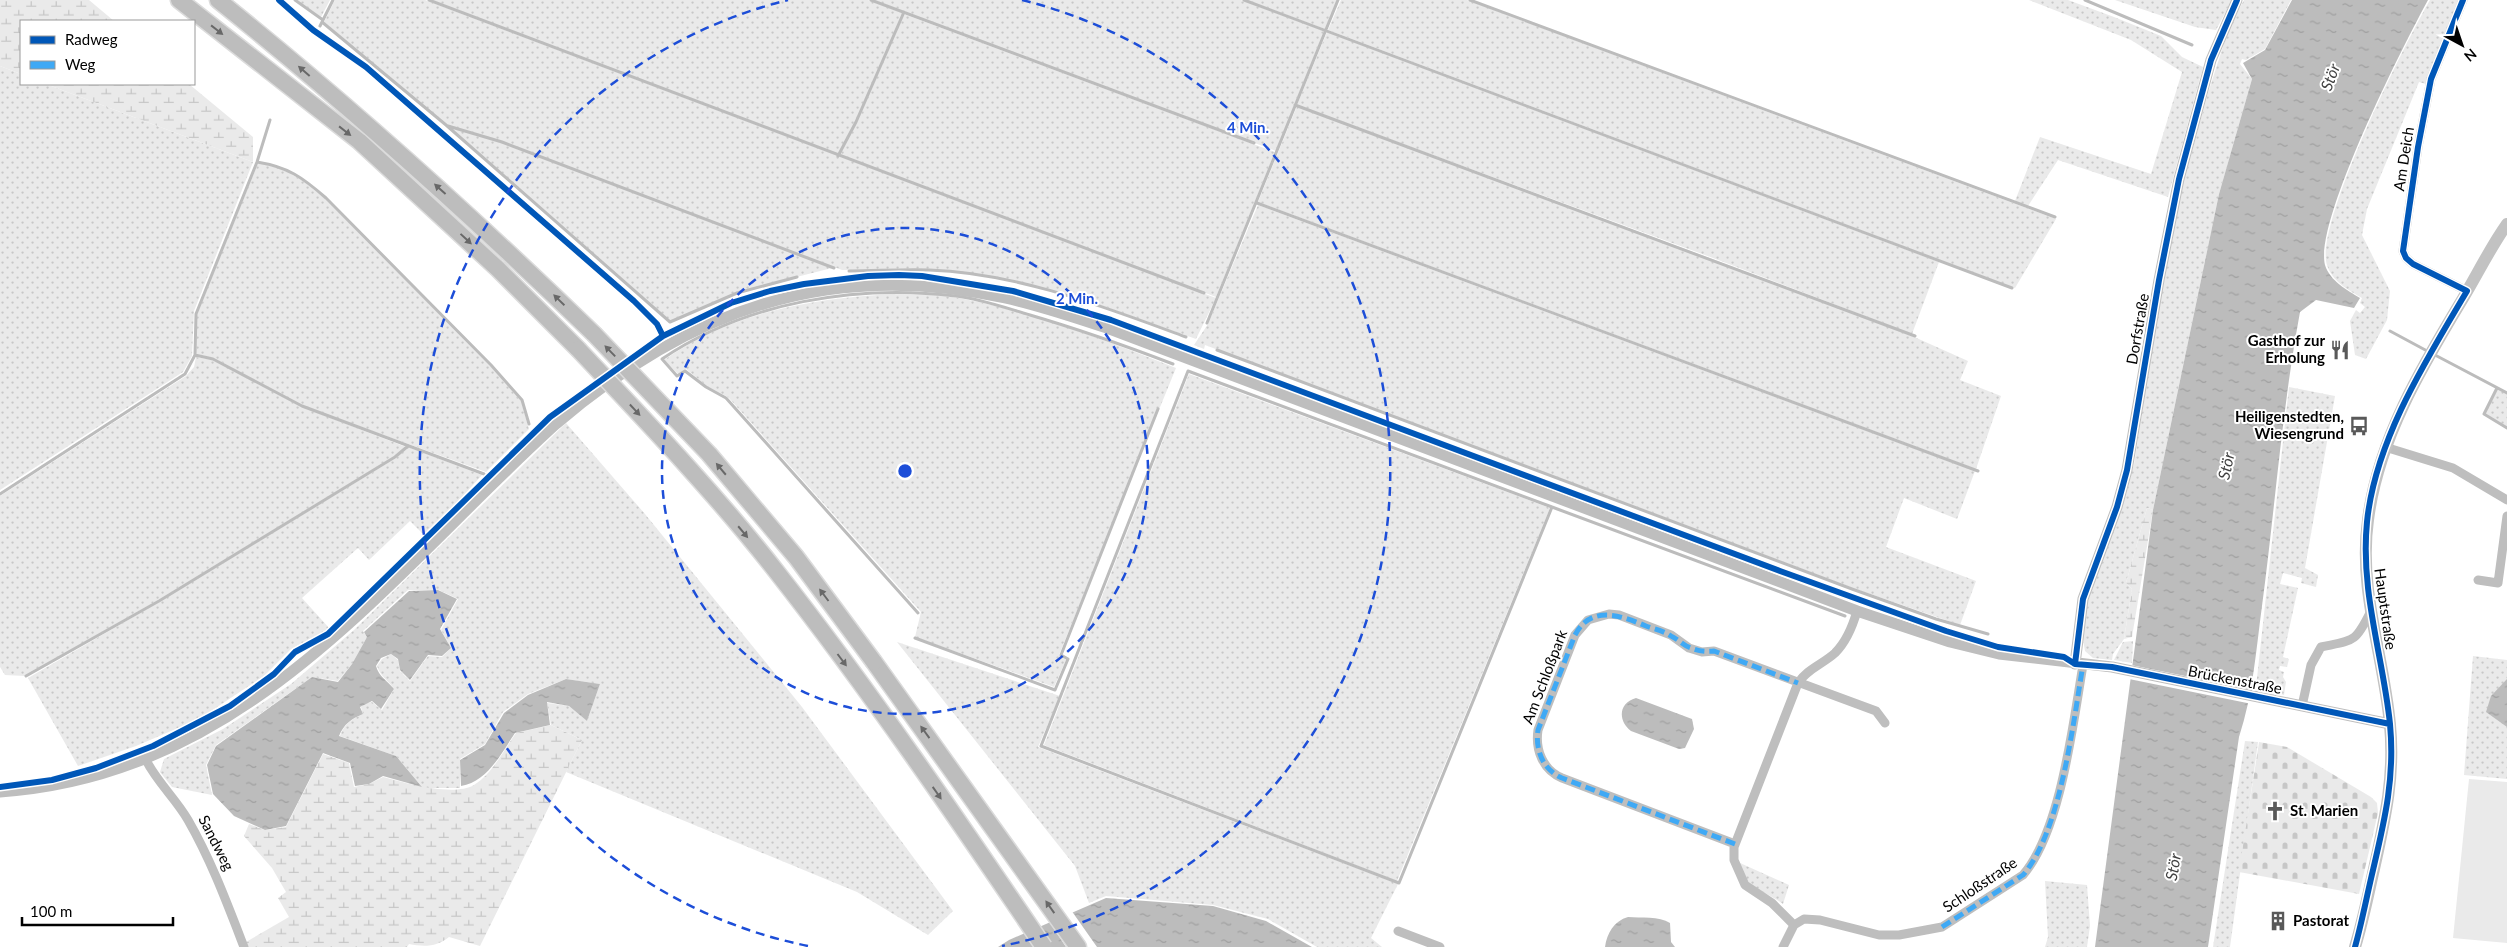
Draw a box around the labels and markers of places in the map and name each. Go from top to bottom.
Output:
place label: Gasthof zur Erholung [2248,331,2325,366]
restaurant icon: Gasthof zur Erholung [2329,339,2351,361]
place label: Heiligenstedten, Wiesengrund [2235,407,2344,442]
bus stop icon: Heiligenstedten, Wiesengrund [2348,415,2370,437]
centre of rings [896,462,914,480]
church icon: St. Marien [2264,800,2286,822]
place label: St. Marien [2290,801,2358,819]
building icon: Pastorat [2267,910,2289,932]
place label: Pastorat [2293,911,2349,929]

